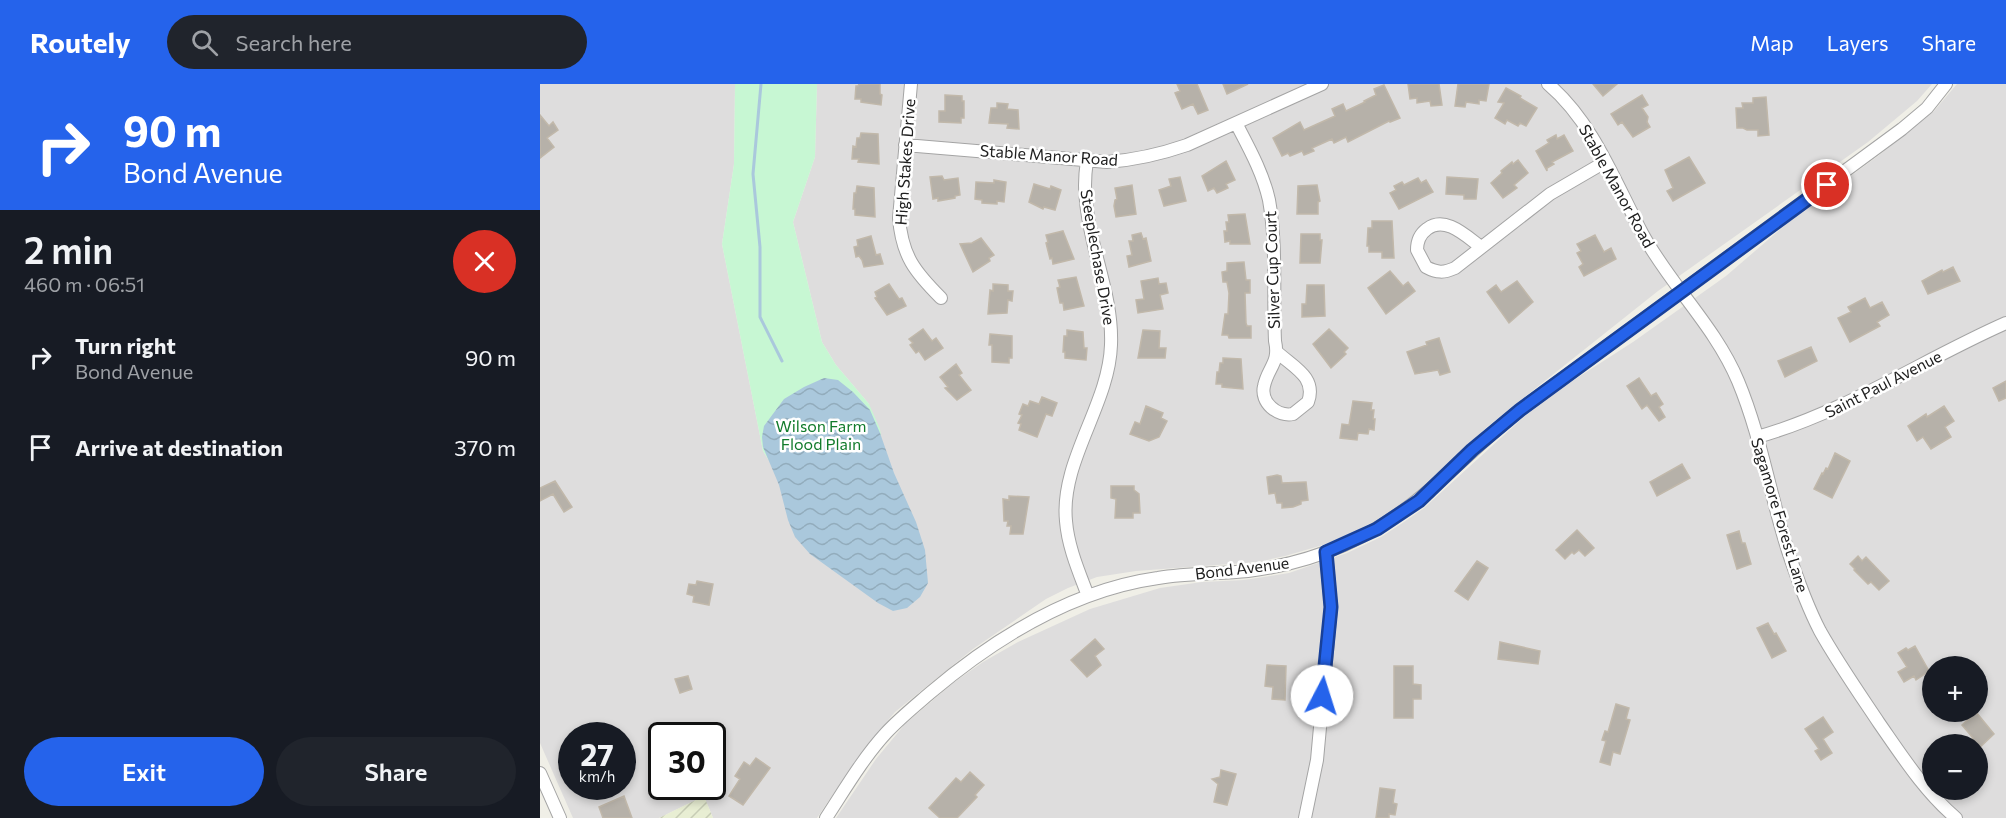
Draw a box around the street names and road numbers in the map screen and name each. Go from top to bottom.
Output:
street label: High Stakes Drive [891,98,918,226]
street label: Stable Manor Road [1576,121,1659,251]
street label: Stable Manor Road [979,140,1119,169]
street label: Steeplechase Drive [1077,188,1120,326]
street label: Silver Cup Court [1260,210,1283,329]
street label: Saint Paul Avenue [1821,346,1944,421]
street label: Sagamore Forest Lane [1748,435,1813,595]
street label: Bond Avenue [1194,552,1290,583]

